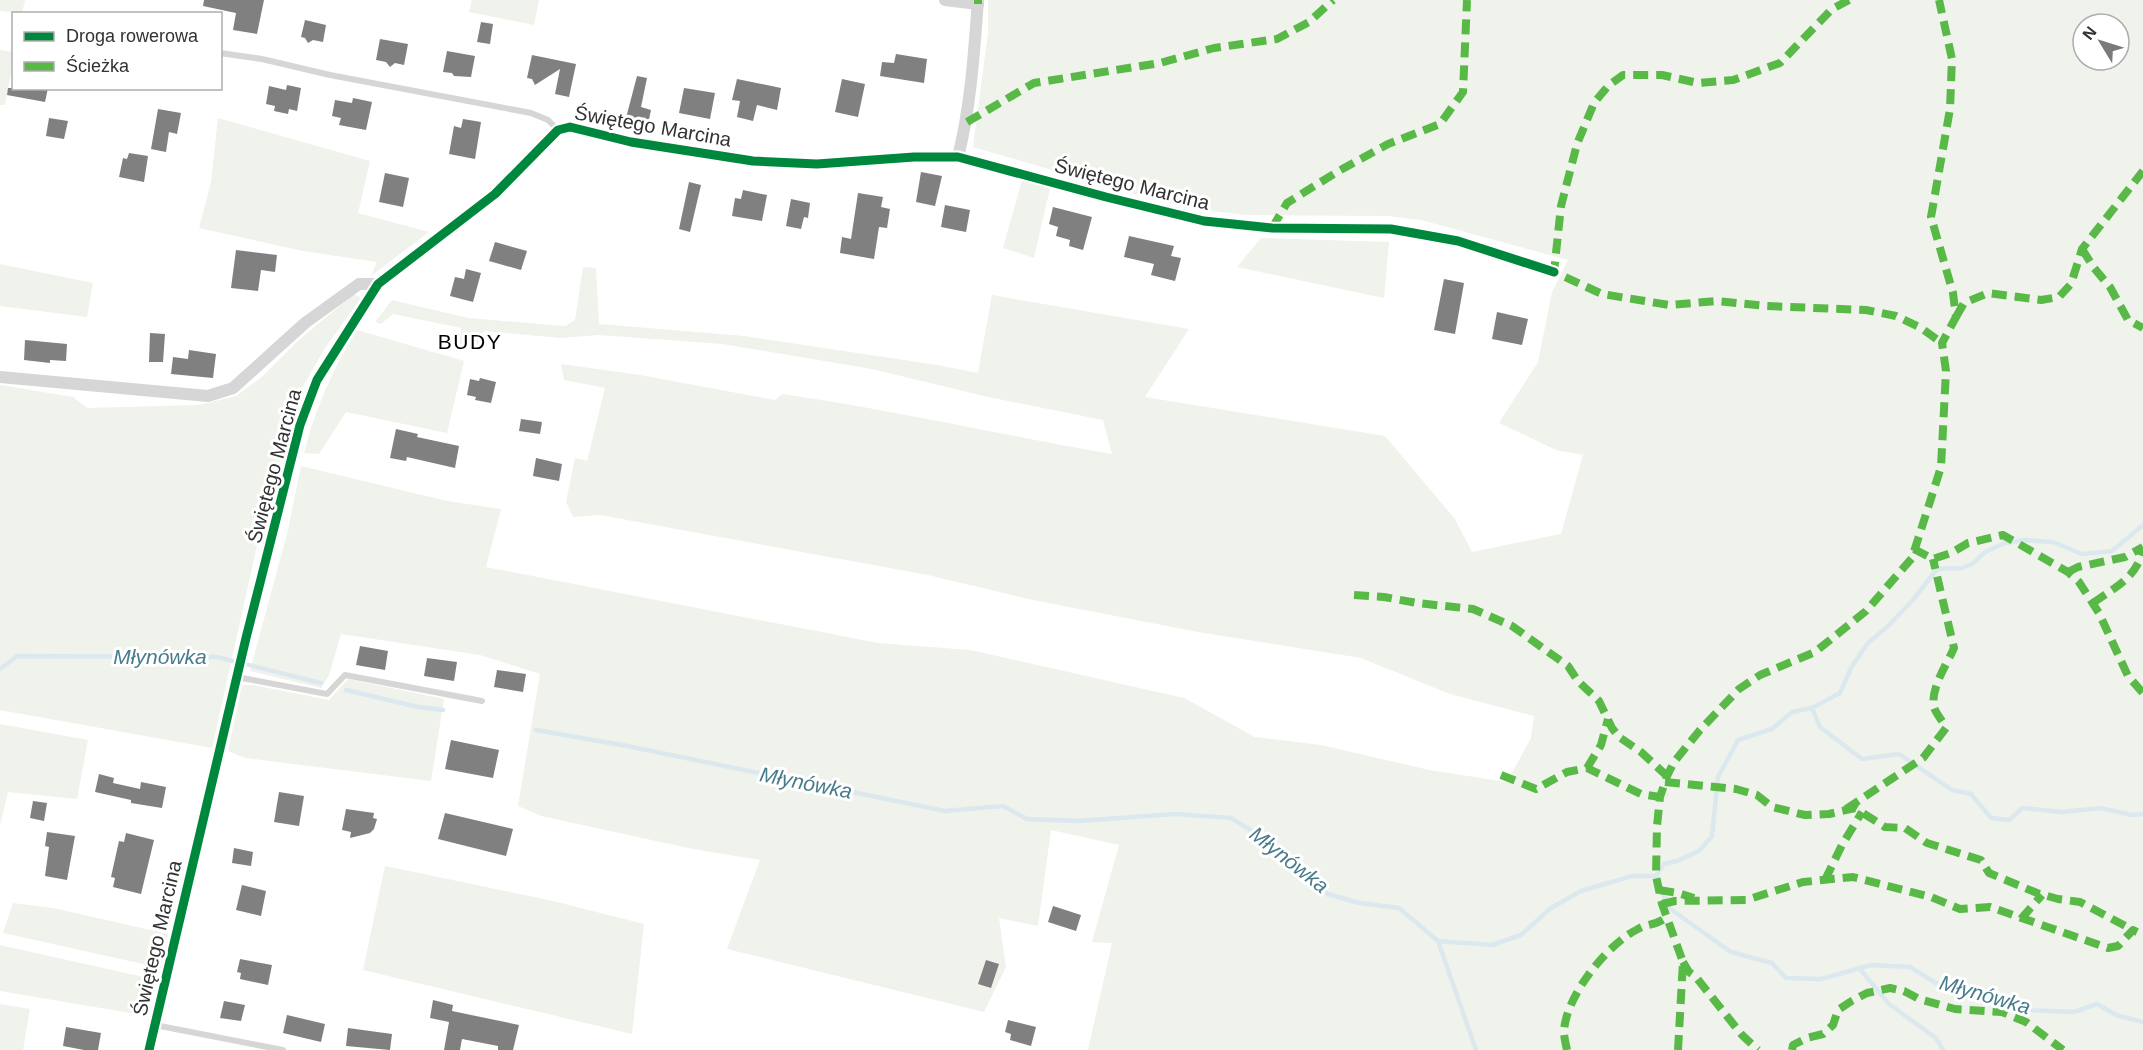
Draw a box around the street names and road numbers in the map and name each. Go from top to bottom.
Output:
street label: Świętego Marcina [573,100,734,151]
street label: Świętego Marcina [1052,153,1213,214]
street label: Świętego Marcina [242,385,305,546]
street label: Świętego Marcina [127,857,186,1018]

